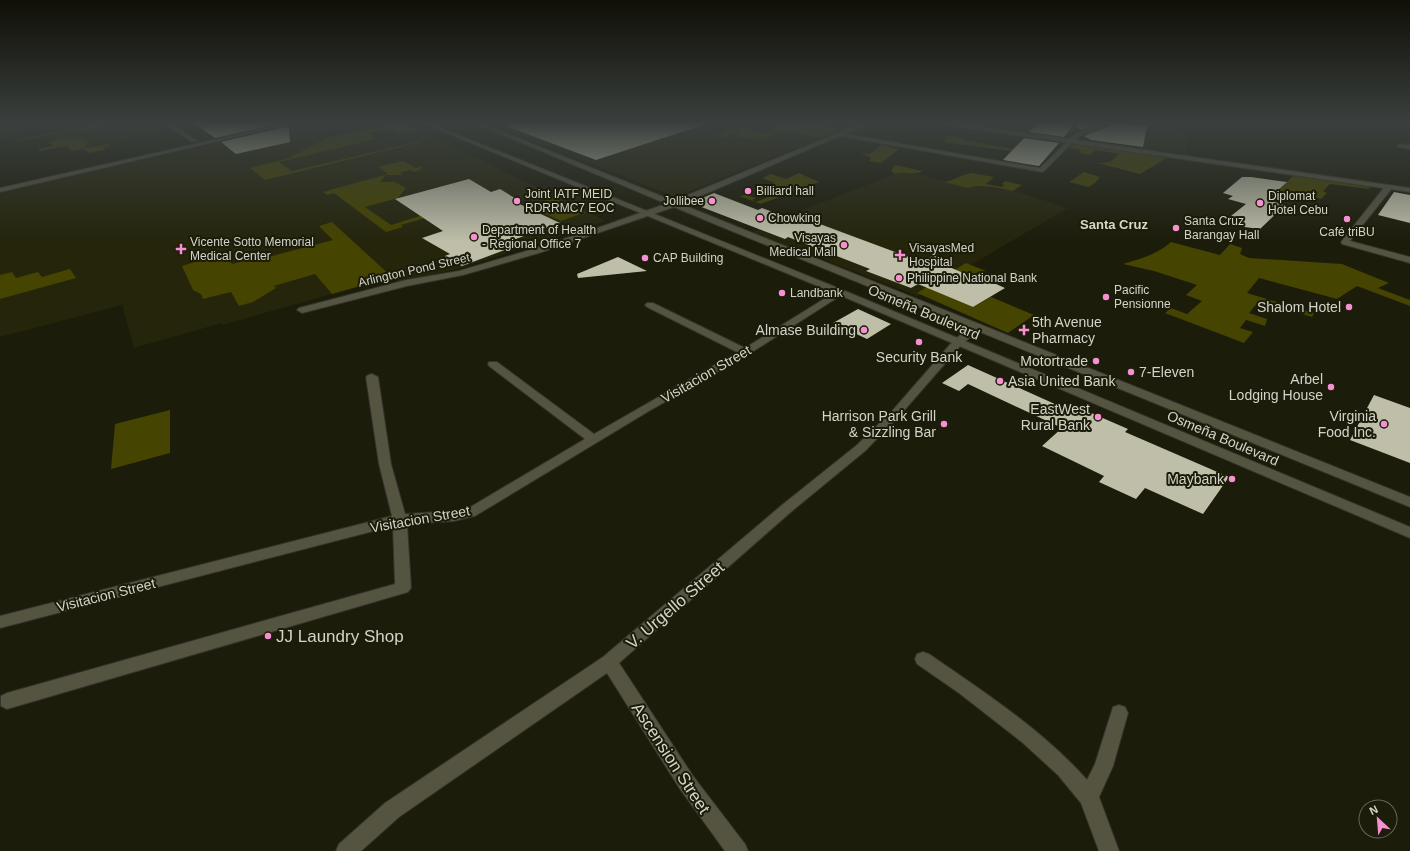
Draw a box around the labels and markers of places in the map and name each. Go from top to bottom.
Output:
place label: Billiard hall [756,184,814,198]
marker: Billiard hall [743,186,753,196]
place label: Joint IATF MEID RDRRMC7 EOC [525,187,615,215]
place label: Diplomat Hotel Cebu [1268,189,1328,217]
place label: Jollibee [663,194,704,208]
marker: Joint IATF MEID RDRRMC7 EOC [512,196,522,206]
marker: Jollibee [707,196,717,206]
marker: Diplomat Hotel Cebu [1255,198,1265,208]
place label: Chowking [768,211,821,225]
marker: Chowking [755,213,765,223]
place label: Santa Cruz Barangay Hall [1184,214,1259,242]
marker: Café triBU [1342,214,1352,224]
place label: Department of Health - Regional Office 7 [482,223,596,251]
marker: Santa Cruz Barangay Hall [1171,223,1181,233]
place label: Café triBU [1319,225,1375,239]
place label: Visayas Medical Mall [769,231,836,259]
marker: Department of Health - Regional Office 7 [469,232,479,242]
place label: Vicente Sotto Memorial Medical Center [190,235,314,263]
marker: Visayas Medical Mall [839,240,849,250]
place label: VisayasMed Hospital [909,241,974,269]
marker: Vicente Sotto Memorial Medical Center [175,243,187,255]
marker: VisayasMed Hospital [894,249,906,261]
place label: CAP Building [653,251,724,265]
marker: CAP Building [640,253,650,263]
place label: Philippine National Bank [907,271,1038,285]
marker: Philippine National Bank [894,273,904,283]
place label: Pacific Pensionne [1114,283,1171,311]
place label: Landbank [790,286,844,300]
marker: Landbank [777,288,787,298]
marker: Pacific Pensionne [1101,292,1111,302]
place label: Shalom Hotel [1257,299,1341,315]
marker: Shalom Hotel [1344,302,1354,312]
place label: 5th Avenue Pharmacy [1032,314,1102,346]
place label: Almase Building [756,322,856,338]
marker: Almase Building [859,325,869,335]
marker: 5th Avenue Pharmacy [1019,325,1029,335]
marker: Security Bank [914,337,924,347]
place label: Security Bank [876,349,963,365]
place label: Motortrade [1020,353,1088,369]
marker: Motortrade [1091,356,1101,366]
place label: 7-Eleven [1139,364,1194,380]
marker: 7-Eleven [1126,367,1136,377]
place label: Arbel Lodging House [1229,371,1323,403]
place label: Asia United Bank [1008,373,1116,389]
marker: Asia United Bank [995,376,1005,386]
marker: Arbel Lodging House [1326,382,1336,392]
place label: EastWest Rural Bank [1021,401,1091,433]
place label: Harrison Park Grill & Sizzling Bar [822,408,936,440]
place label: Virginia Food Inc. [1318,408,1376,440]
marker: EastWest Rural Bank [1093,412,1103,422]
marker: Harrison Park Grill & Sizzling Bar [939,419,949,429]
marker: Virginia Food Inc. [1379,419,1389,429]
place label: Maybank [1167,471,1225,487]
marker: Maybank [1227,474,1237,484]
place label: JJ Laundry Shop [276,627,404,646]
marker: JJ Laundry Shop [263,631,273,641]

